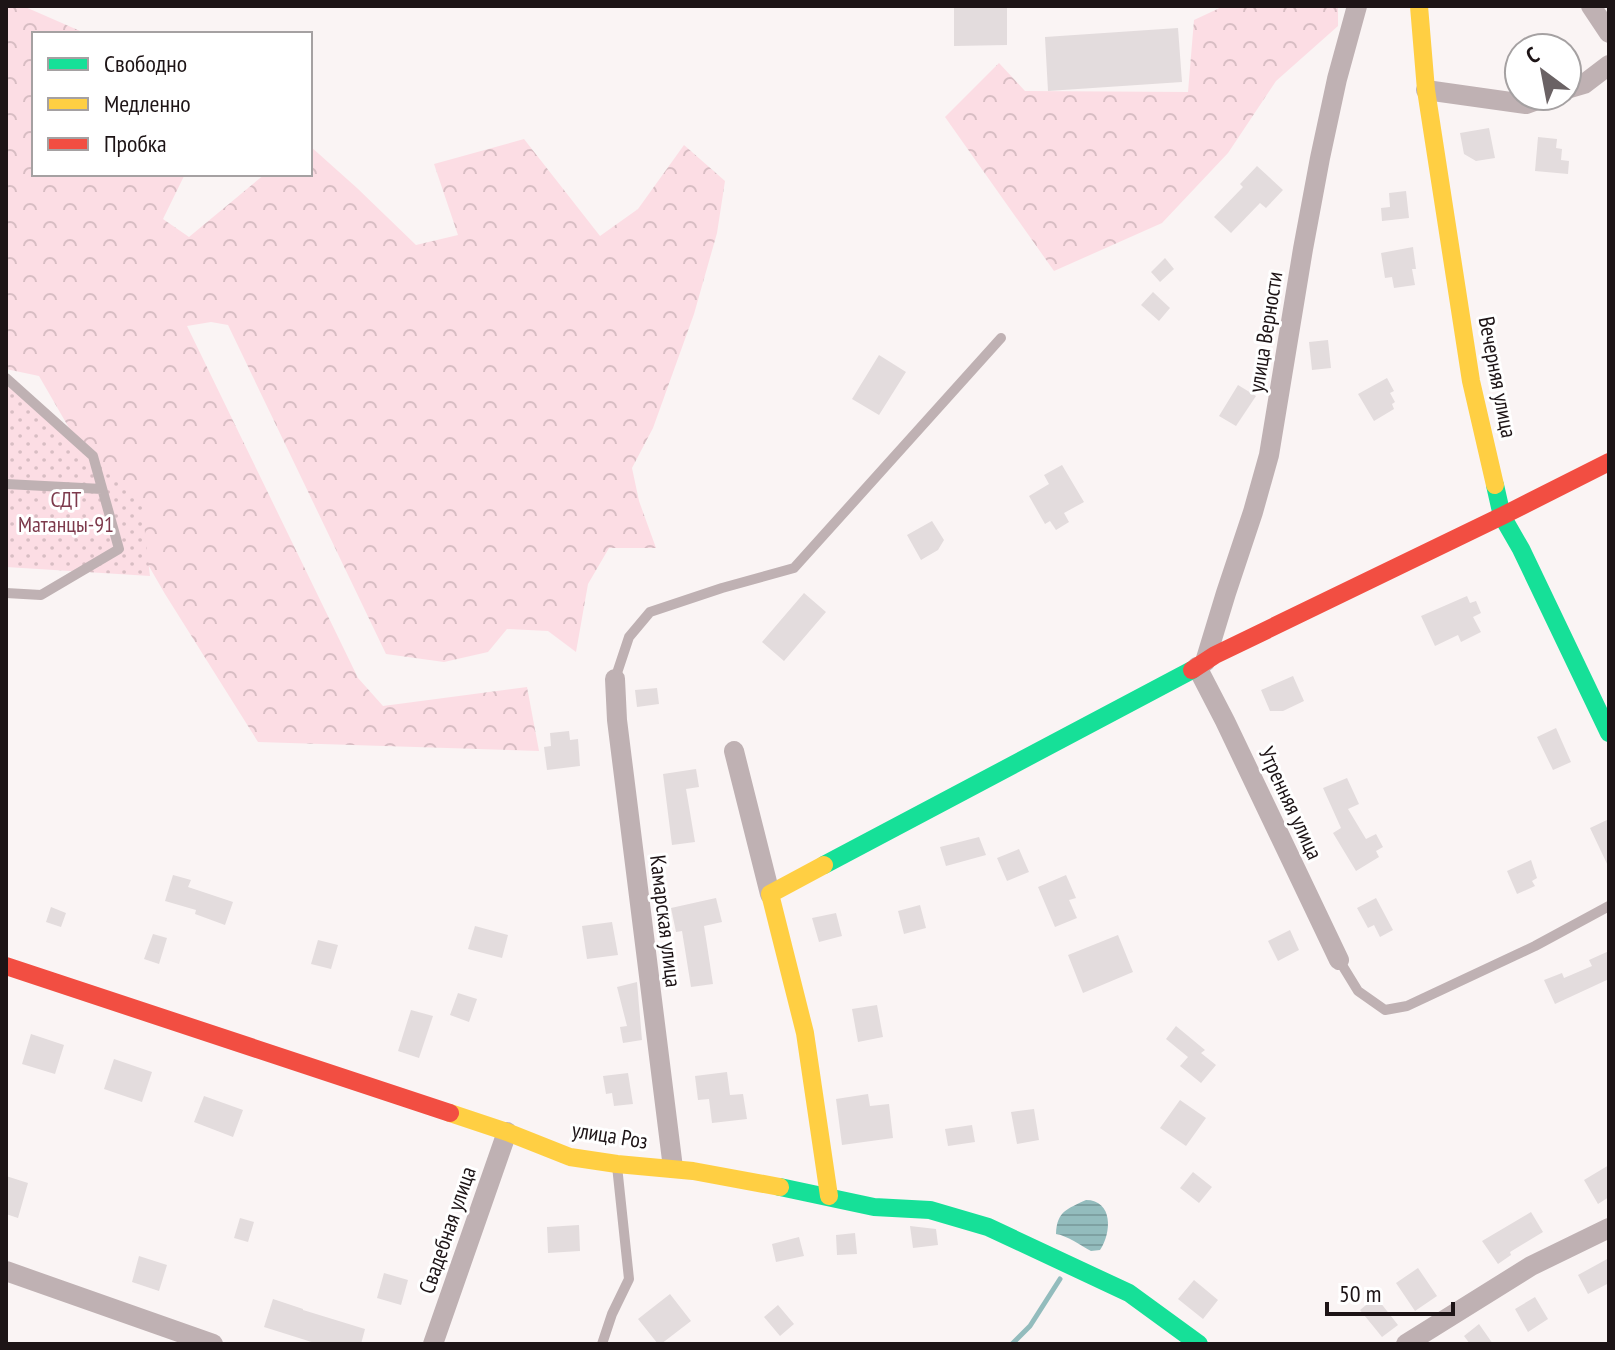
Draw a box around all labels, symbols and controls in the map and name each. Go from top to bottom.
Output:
legend [32,32,312,176]
north arrow [1503,32,1583,112]
text: С [1521,41,1544,70]
text: Свободно [104,48,187,79]
text: Медленно [104,88,191,119]
text: Пробка [104,128,167,159]
street label: улица Верности [1242,269,1288,395]
street label: Вечерняя улица [1473,314,1523,440]
park label: СДТ Матанцы-91 [18,485,114,538]
street label: Утренняя улица [1253,742,1329,864]
street label: Камарская улица [644,853,688,989]
street label: улица Роз [570,1115,650,1155]
street label: Свадебная улица [412,1163,482,1297]
scale bar [1327,1266,1453,1316]
text: 50 m [1339,1278,1381,1309]

